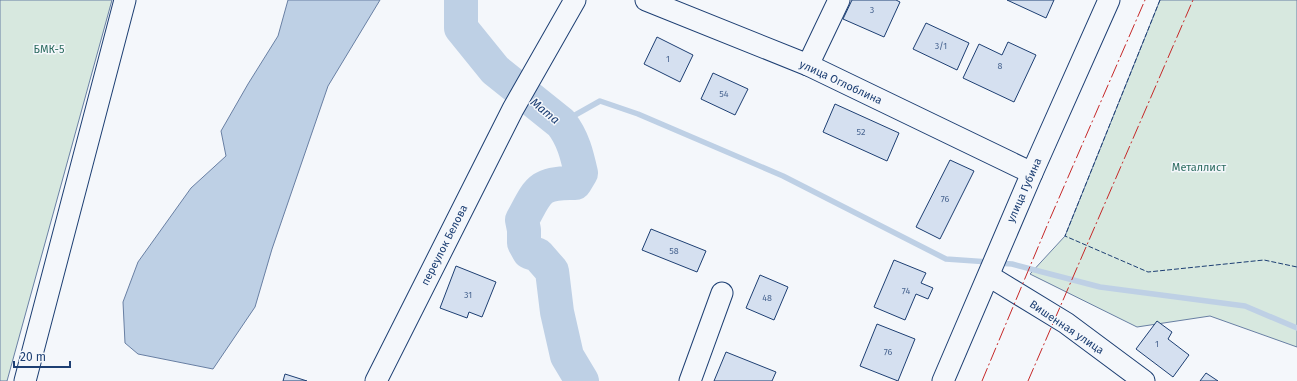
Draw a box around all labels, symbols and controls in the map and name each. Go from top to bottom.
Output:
house number: 3 [870,5,874,15]
house number: 3/1 [935,41,947,51]
park label: БМК-5 [34,43,65,56]
house number: 1 [666,54,670,64]
street label: улица Оглоблина [797,58,884,107]
house number: 8 [998,61,1003,71]
house number: 54 [719,89,729,99]
water label: Мата [528,95,562,127]
house number: 52 [857,127,865,137]
street label: улица Губина [1004,156,1044,224]
park label: Металлист [1172,161,1226,174]
house number: 76 [941,194,949,204]
street label: переулок Белова [419,203,470,288]
house number: 58 [669,246,679,256]
house number: 74 [902,286,910,296]
house number: 31 [464,290,472,300]
house number: 48 [762,293,772,303]
street label: Вишенная улица [1027,298,1106,357]
house number: 1 [1155,339,1159,349]
scale bar [14,343,70,369]
house number: 76 [884,347,892,357]
text: 20 m [20,350,46,364]

